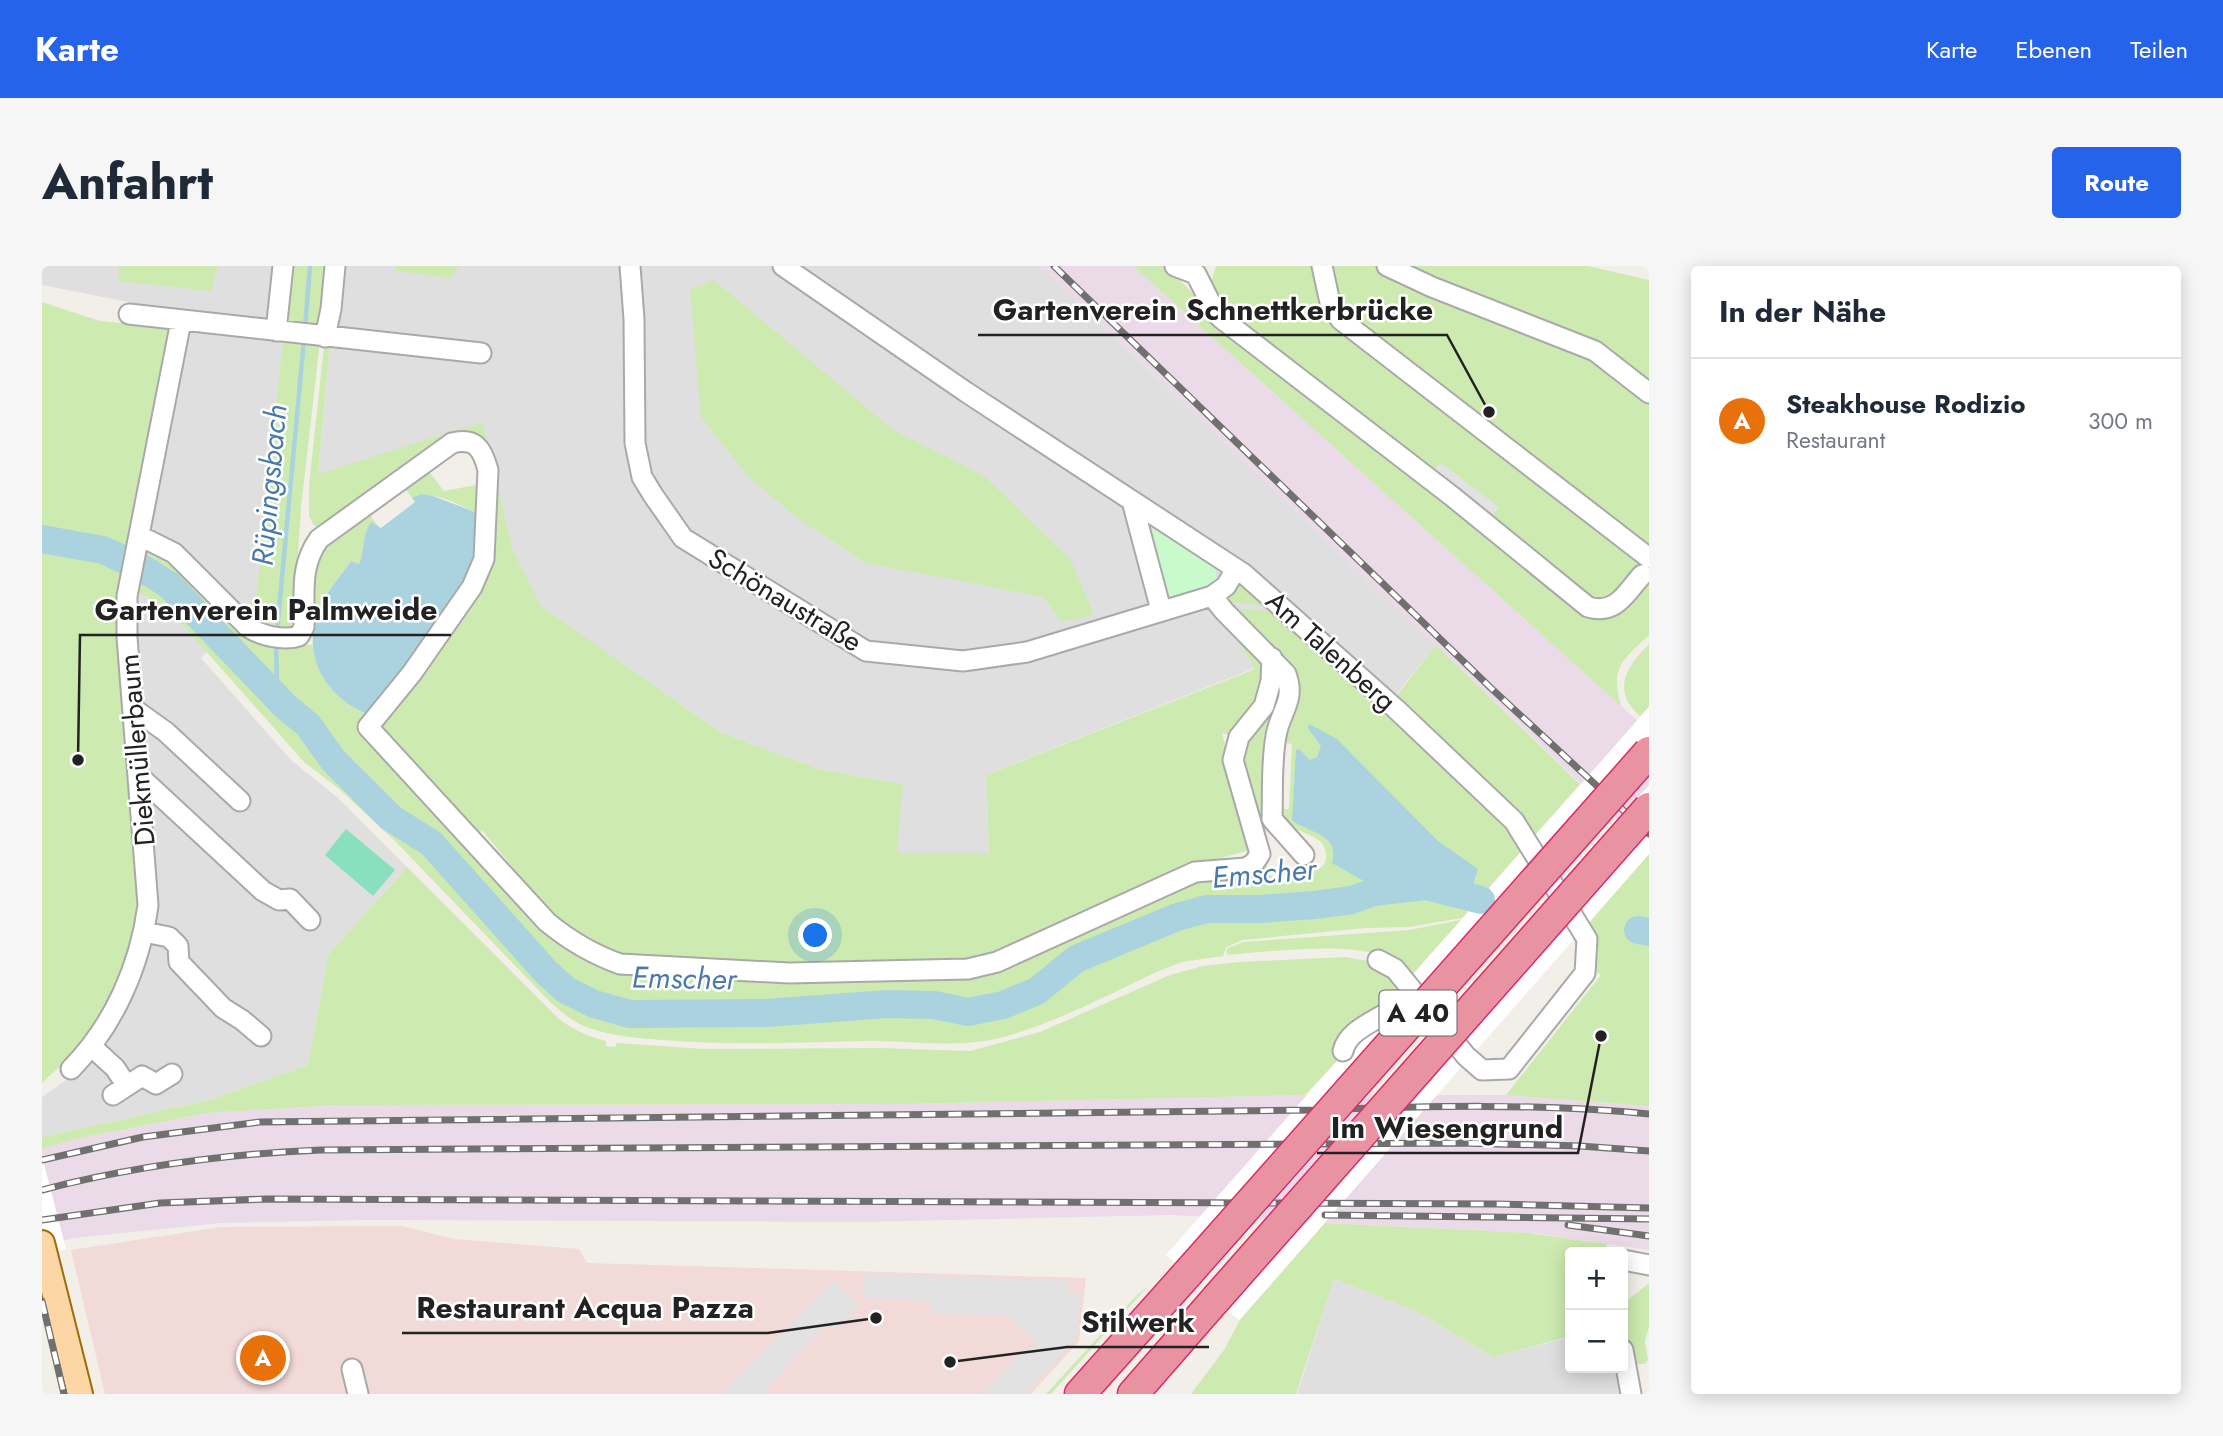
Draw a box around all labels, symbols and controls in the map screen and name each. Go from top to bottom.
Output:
text: Karte [35,26,119,73]
text: Karte [1926,32,1977,67]
text: Ebenen [2015,32,2092,67]
text: Teilen [2130,32,2188,67]
text: Anfahrt [42,147,213,217]
button: Route [2052,147,2181,218]
callout: Gartenverein Schnettkerbrücke [978,284,1447,335]
text: Gartenverein Schnettkerbrücke [993,288,1433,331]
text: In der Nähe [1719,290,1886,333]
text: Steakhouse Rodizio [1786,385,2026,423]
water label: Rüpingsbach [241,403,297,567]
text: A [1734,404,1750,438]
text: 300 m [2088,404,2153,438]
text: Restaurant [1786,423,1885,457]
street label: Schönaustraße [700,538,870,662]
street label: Am Talenberg [1257,581,1405,721]
callout: Gartenverein Palmweide [80,584,451,635]
text: Gartenverein Palmweide [95,588,437,631]
street label: Diekmüllerbaum [108,652,166,848]
water label: Emscher [1210,847,1320,899]
your location [798,918,832,952]
water label: Emscher [631,956,739,1000]
road number: A 40 [1380,990,1456,1035]
callout: Im Wiesengrund [1317,1102,1578,1153]
text: Im Wiesengrund [1331,1106,1563,1149]
map controls [1565,1247,1628,1373]
button: + [1565,1247,1628,1310]
callout: Restaurant Acqua Pazza [402,1282,768,1333]
text: Restaurant Acqua Pazza [416,1286,754,1329]
callout: Stilwerk [1067,1296,1209,1347]
text: Stilwerk [1081,1300,1196,1343]
button: − [1565,1310,1628,1373]
pin: A [240,1332,286,1384]

